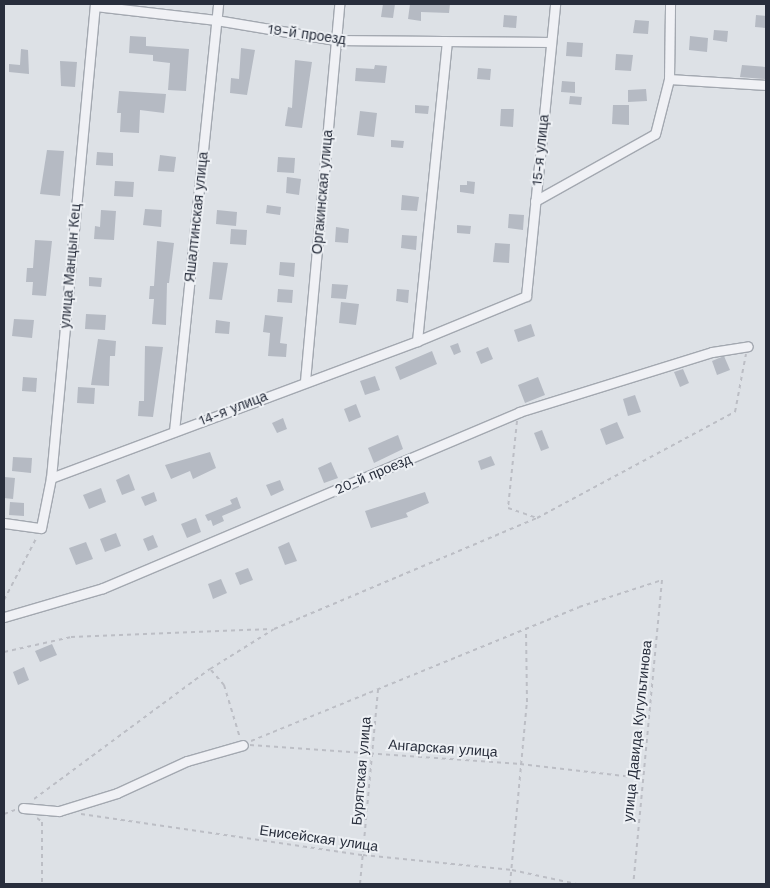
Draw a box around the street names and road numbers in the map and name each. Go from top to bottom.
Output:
street label: 19-й проезд [267,20,347,48]
street label: 15-я улица [528,114,552,186]
street label: Оргакинская улица [308,129,336,255]
street label: Яшалтинская улица [181,151,211,283]
street label: улица Манцын Кец [56,203,84,329]
street label: 14-я улица [196,387,270,429]
street label: 20-й проезд [332,450,414,498]
street label: улица Давида Кугультинова [619,639,655,823]
street label: Бурятская улица [348,716,374,826]
street label: Ангарская улица [388,736,498,760]
street label: Енисейская улица [259,821,379,855]

